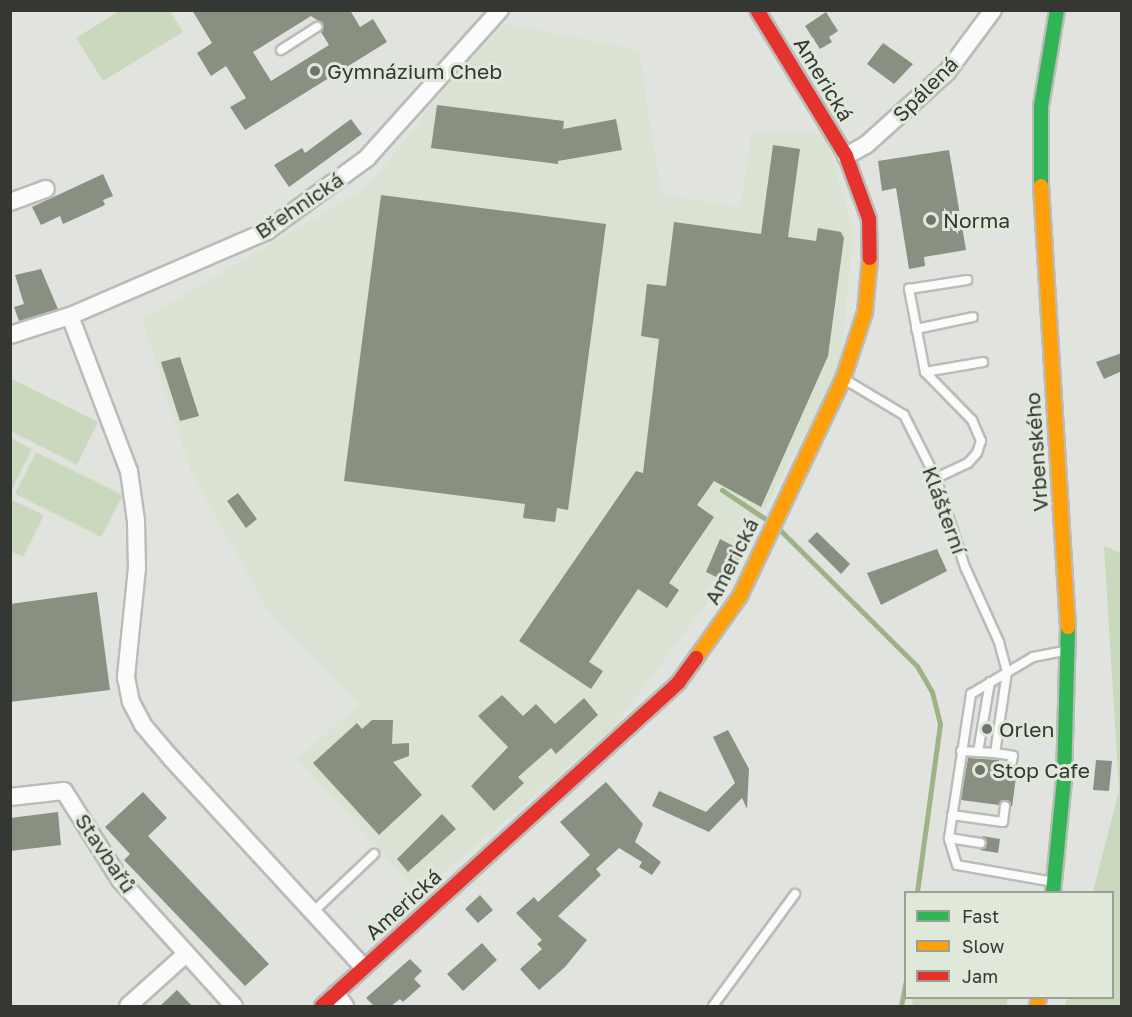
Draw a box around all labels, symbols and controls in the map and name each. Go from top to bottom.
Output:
street label: Americká [789,32,859,126]
street label: Spálená [887,51,963,127]
place label: Gymnázium Cheb [327,58,502,84]
marker: Gymnázium Cheb [308,64,322,78]
street label: Břehnická [250,166,348,244]
place label: Norma [943,207,1010,233]
marker: Norma [924,213,938,227]
street label: Vrbenského [1019,391,1053,513]
street label: Klášterní [918,463,972,557]
street label: Americká [699,514,763,608]
place label: Orlen [999,716,1054,742]
marker: Orlen [980,722,994,736]
place label: Stop Cafe [992,757,1090,783]
marker: Stop Cafe [973,763,987,777]
street label: Stavbařů [70,809,142,897]
street label: Americká [360,863,446,945]
legend [904,891,1114,999]
text: Fast [962,905,999,927]
text: Slow [962,935,1004,957]
text: Jam [962,965,998,987]

